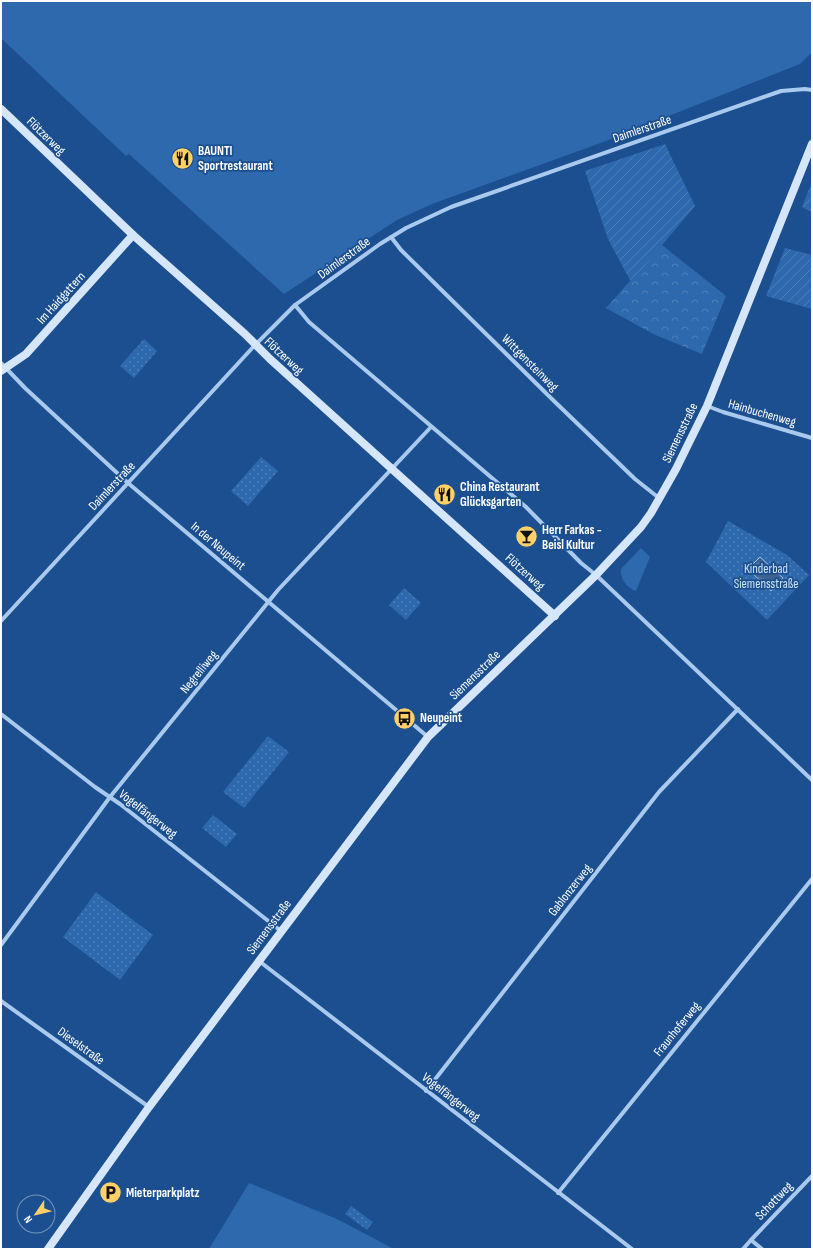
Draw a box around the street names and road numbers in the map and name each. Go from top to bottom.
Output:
street label: Daimlerstraße [611,111,673,147]
street label: Flötzerweg [23,114,69,158]
street label: Daimlerstraße [315,234,373,282]
street label: Im Haidgattern [33,269,89,327]
street label: Wittgensteinweg [498,331,562,395]
street label: Flötzerweg [261,334,307,378]
street label: Hainbuchenweg [726,396,798,430]
street label: Siemensstraße [659,400,701,466]
street label: Daimlerstraße [85,458,139,514]
street label: In der Neupeint [187,518,249,574]
street label: Flötzerweg [502,550,548,594]
street label: Negrelliweg [177,647,221,697]
street label: Siemensstraße [446,647,504,703]
street label: Vogelfängerweg [116,786,180,842]
street label: Gablonzerweg [545,861,595,919]
street label: Siemensstraße [243,896,295,958]
street label: Fraunhoferweg [650,998,704,1060]
street label: Dieselstraße [54,1024,108,1068]
street label: Vogelfängerweg [419,1069,483,1125]
street label: Schottweg [752,1178,796,1224]

